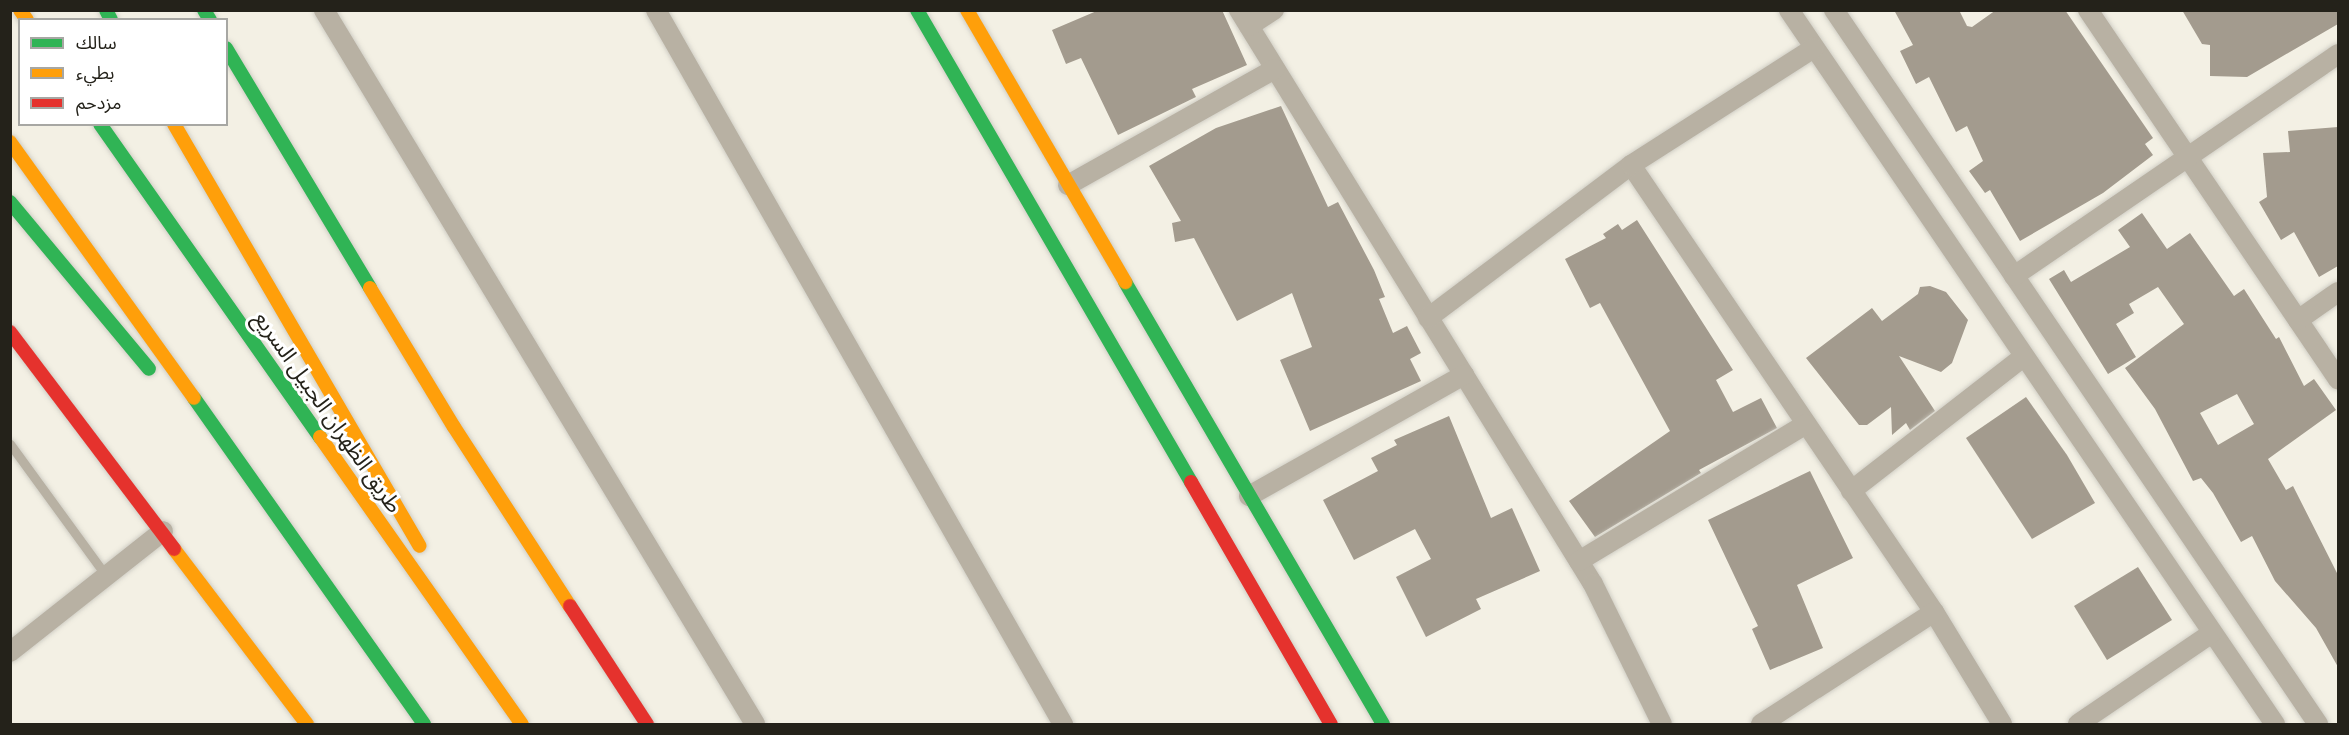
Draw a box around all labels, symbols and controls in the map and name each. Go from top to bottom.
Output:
legend [18,18,228,126]
text: سالك [76,31,117,54]
text: بطيء [76,61,114,84]
text: مزدحم [76,91,121,114]
street label: طريق الظهران الجبيل السريع [248,306,408,518]

